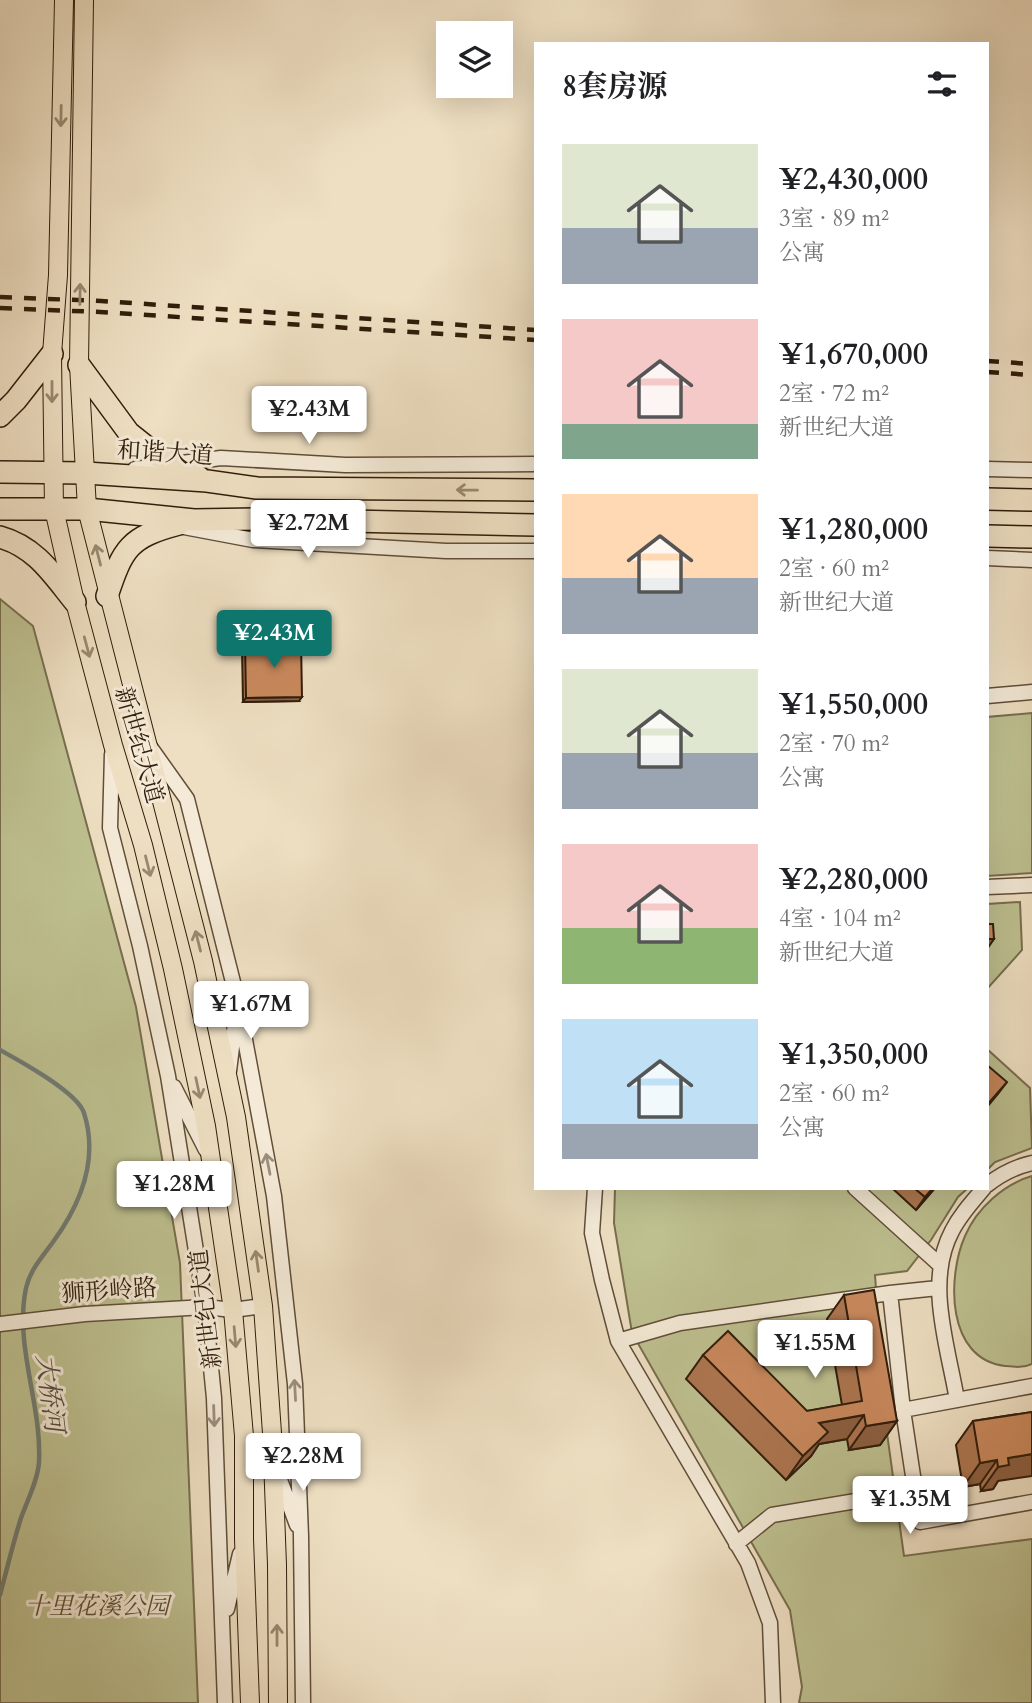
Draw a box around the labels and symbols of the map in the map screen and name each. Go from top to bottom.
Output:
one-way arrow [54,104,68,127]
one-way arrow [73,283,86,306]
one-way arrow [45,380,59,403]
pin: ¥2.43M [252,386,366,446]
street label: 和谐大道 [116,433,214,473]
one-way arrow [456,483,479,497]
pin: ¥2.72M [251,500,365,560]
one-way arrow [91,544,104,567]
pin: ¥2.43M [217,610,331,670]
one-way arrow [81,636,94,658]
street label: 新世纪大道 [107,683,171,807]
one-way arrow [142,854,155,877]
one-way arrow [191,930,204,953]
pin: ¥1.67M [194,982,308,1041]
one-way arrow [191,1076,205,1099]
one-way arrow [261,1153,274,1176]
pin: ¥1.28M [117,1162,231,1221]
street label: 新世纪大道 [182,1247,230,1371]
one-way arrow [250,1250,263,1273]
street label: 狮形岭路 [60,1271,158,1311]
pin: ¥1.55M [758,1320,872,1380]
one-way arrow [229,1325,242,1348]
water label: 大桥河 [28,1352,73,1438]
one-way arrow [288,1379,301,1402]
one-way arrow [208,1404,221,1427]
pin: ¥2.28M [246,1434,360,1493]
pin: ¥1.35M [853,1476,967,1536]
park label: 十里花溪公园 [25,1590,173,1623]
one-way arrow [270,1624,284,1647]

